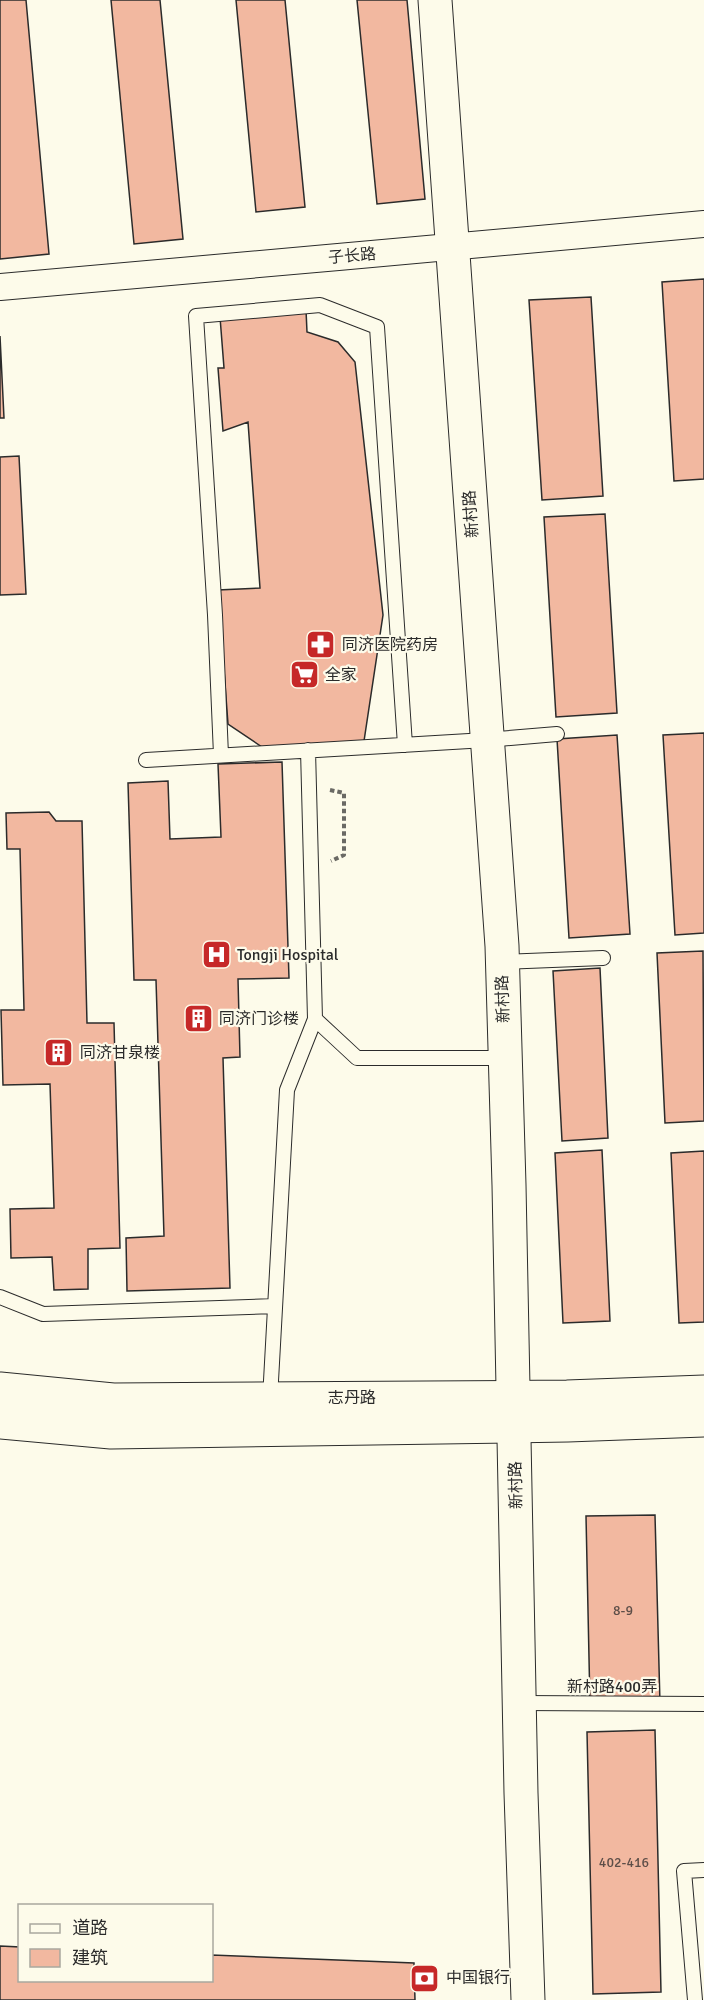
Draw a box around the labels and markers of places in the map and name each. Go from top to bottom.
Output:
pharmacy icon: 同济医院药房 [305,629,337,661]
place label: 同济医院药房 [342,635,438,655]
supermarket icon: 全家 [288,659,320,691]
place label: 全家 [325,665,357,685]
hospital icon: Tongji Hospital [200,939,232,971]
place label: Tongji Hospital [237,945,339,965]
building icon: 同济门诊楼 [182,1003,214,1035]
place label: 同济门诊楼 [219,1009,299,1029]
building icon: 同济甘泉楼 [43,1037,75,1069]
place label: 同济甘泉楼 [80,1043,160,1063]
bank icon: 中国银行 [409,1962,441,1994]
place label: 中国银行 [446,1968,510,1988]

